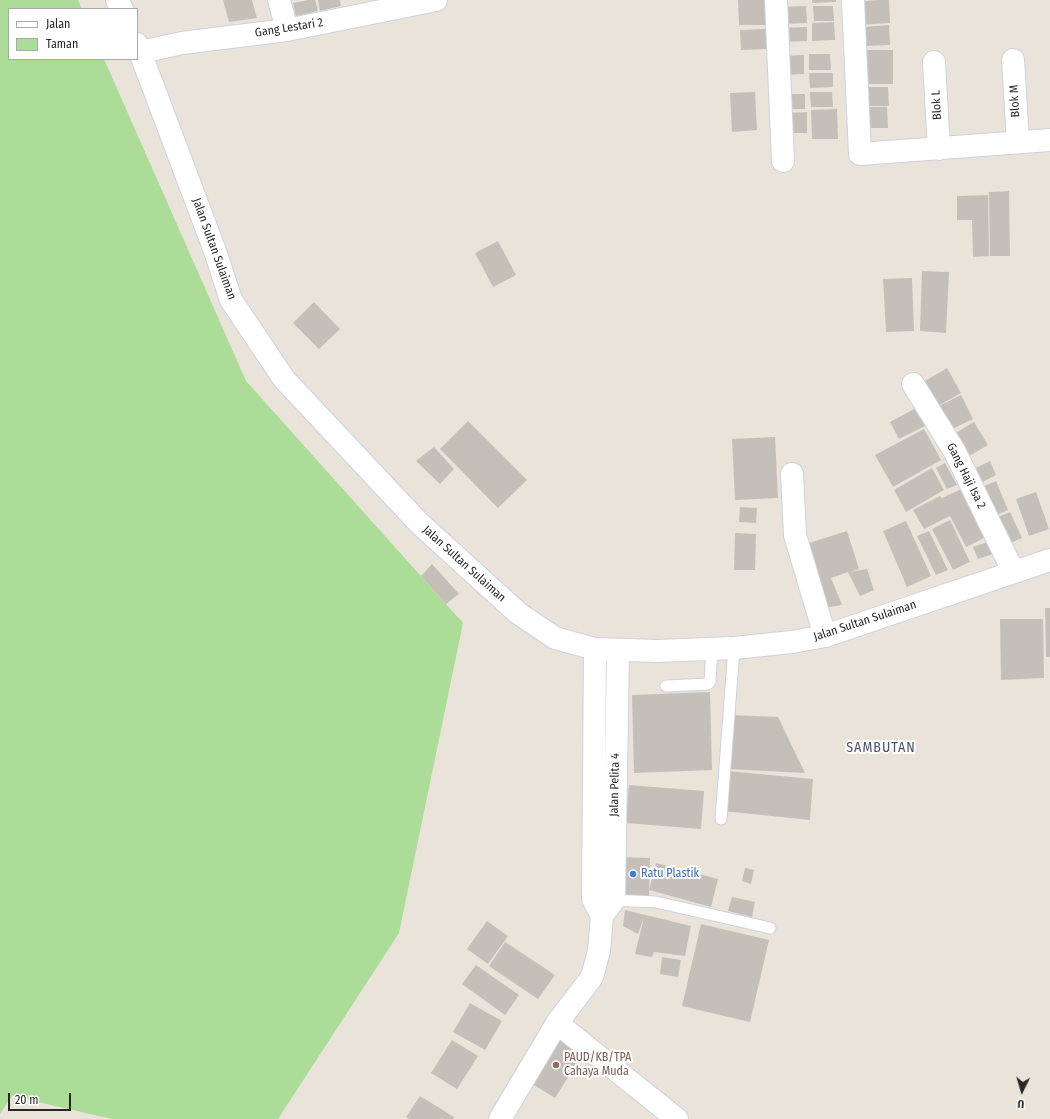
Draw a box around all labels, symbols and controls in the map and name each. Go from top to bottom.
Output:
legend [8,8,138,60]
street label: Gang Lestari 2 [254,16,324,40]
text: Jalan [46,17,70,31]
text: Taman [46,37,78,51]
street label: Blok M [1007,84,1023,118]
street label: Blok L [929,90,945,120]
street label: Jalan Sultan Sulaiman [189,196,239,302]
street label: Gang Haji Isa 2 [943,441,989,511]
street label: Jalan Sultan Sulaiman [419,523,509,605]
street label: Jalan Sultan Sulaiman [812,598,918,644]
district label: SAMBUTAN [846,740,916,756]
street label: Jalan Pelita 4 [607,753,623,817]
place label: Ratu Plastik [641,867,699,881]
marker: Ratu Plastik [628,869,638,879]
place label: PAUD/KB/TPA Cahaya Muda [564,1051,631,1079]
marker: PAUD/KB/TPA Cahaya Muda [551,1060,561,1070]
north arrow [1002,1071,1042,1111]
scale bar [10,1085,73,1111]
text: 20 m [15,1093,39,1107]
text: U [1017,1097,1025,1110]

